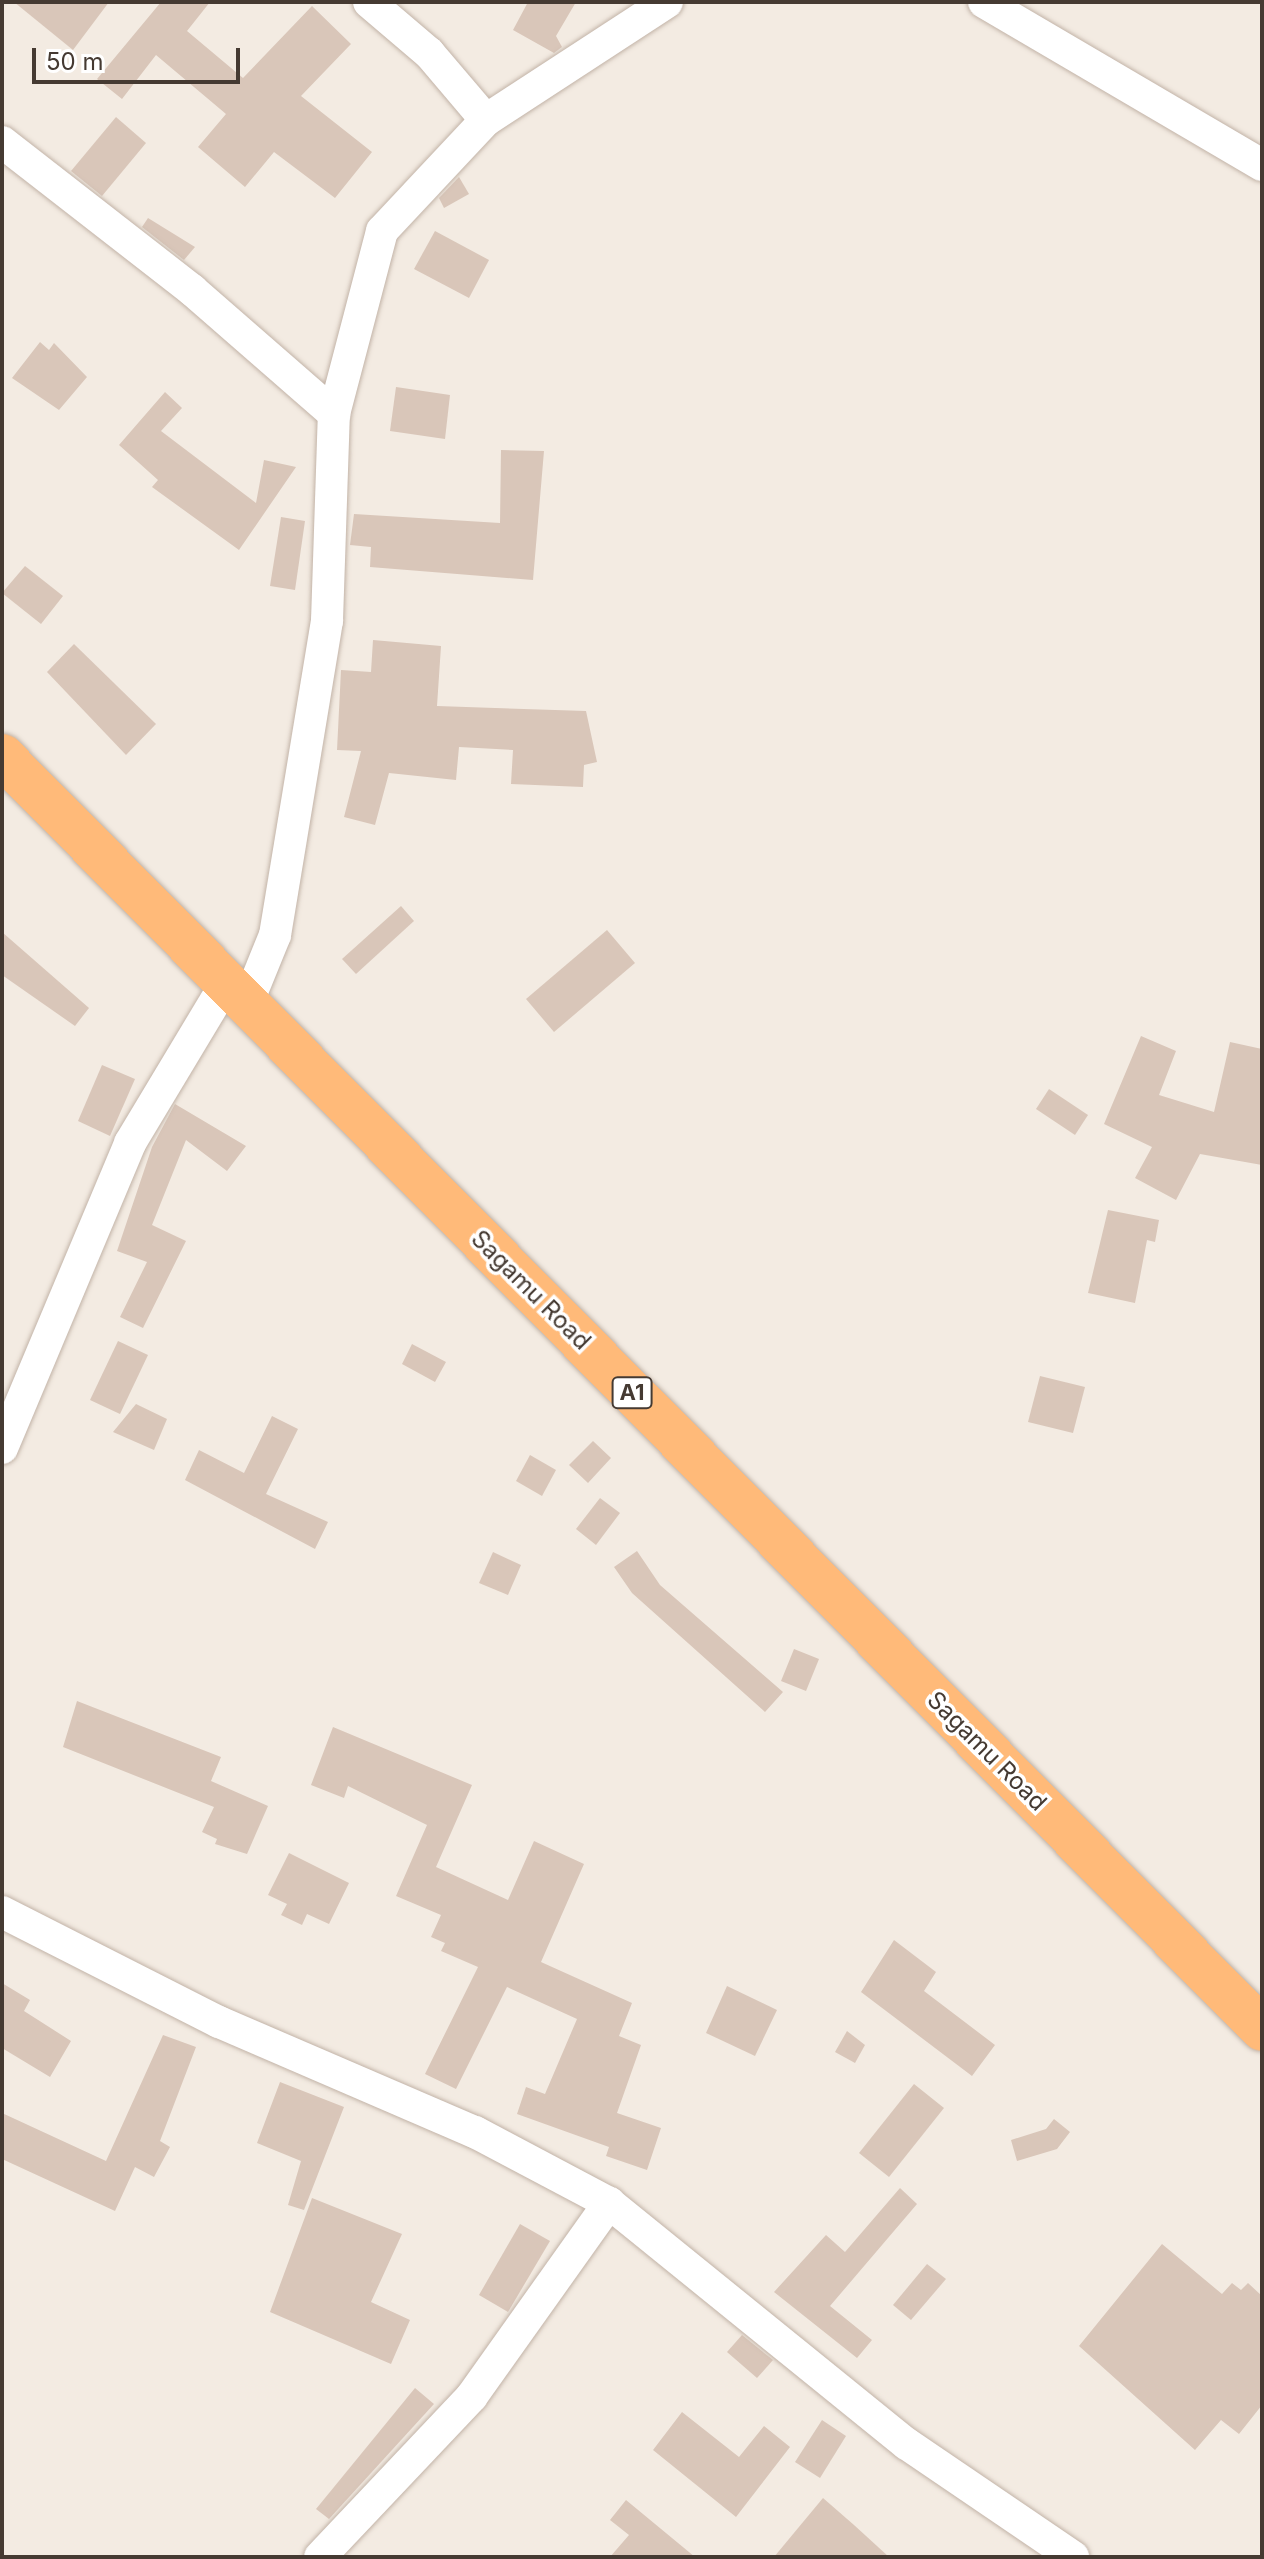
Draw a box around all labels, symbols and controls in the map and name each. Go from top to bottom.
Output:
scale bar [36,32,244,82]
text: 50 m [46,47,104,76]
street label: Sagamu Road [465,1224,597,1356]
road number: A1 [610,1375,654,1411]
street label: Sagamu Road [921,1685,1053,1817]

